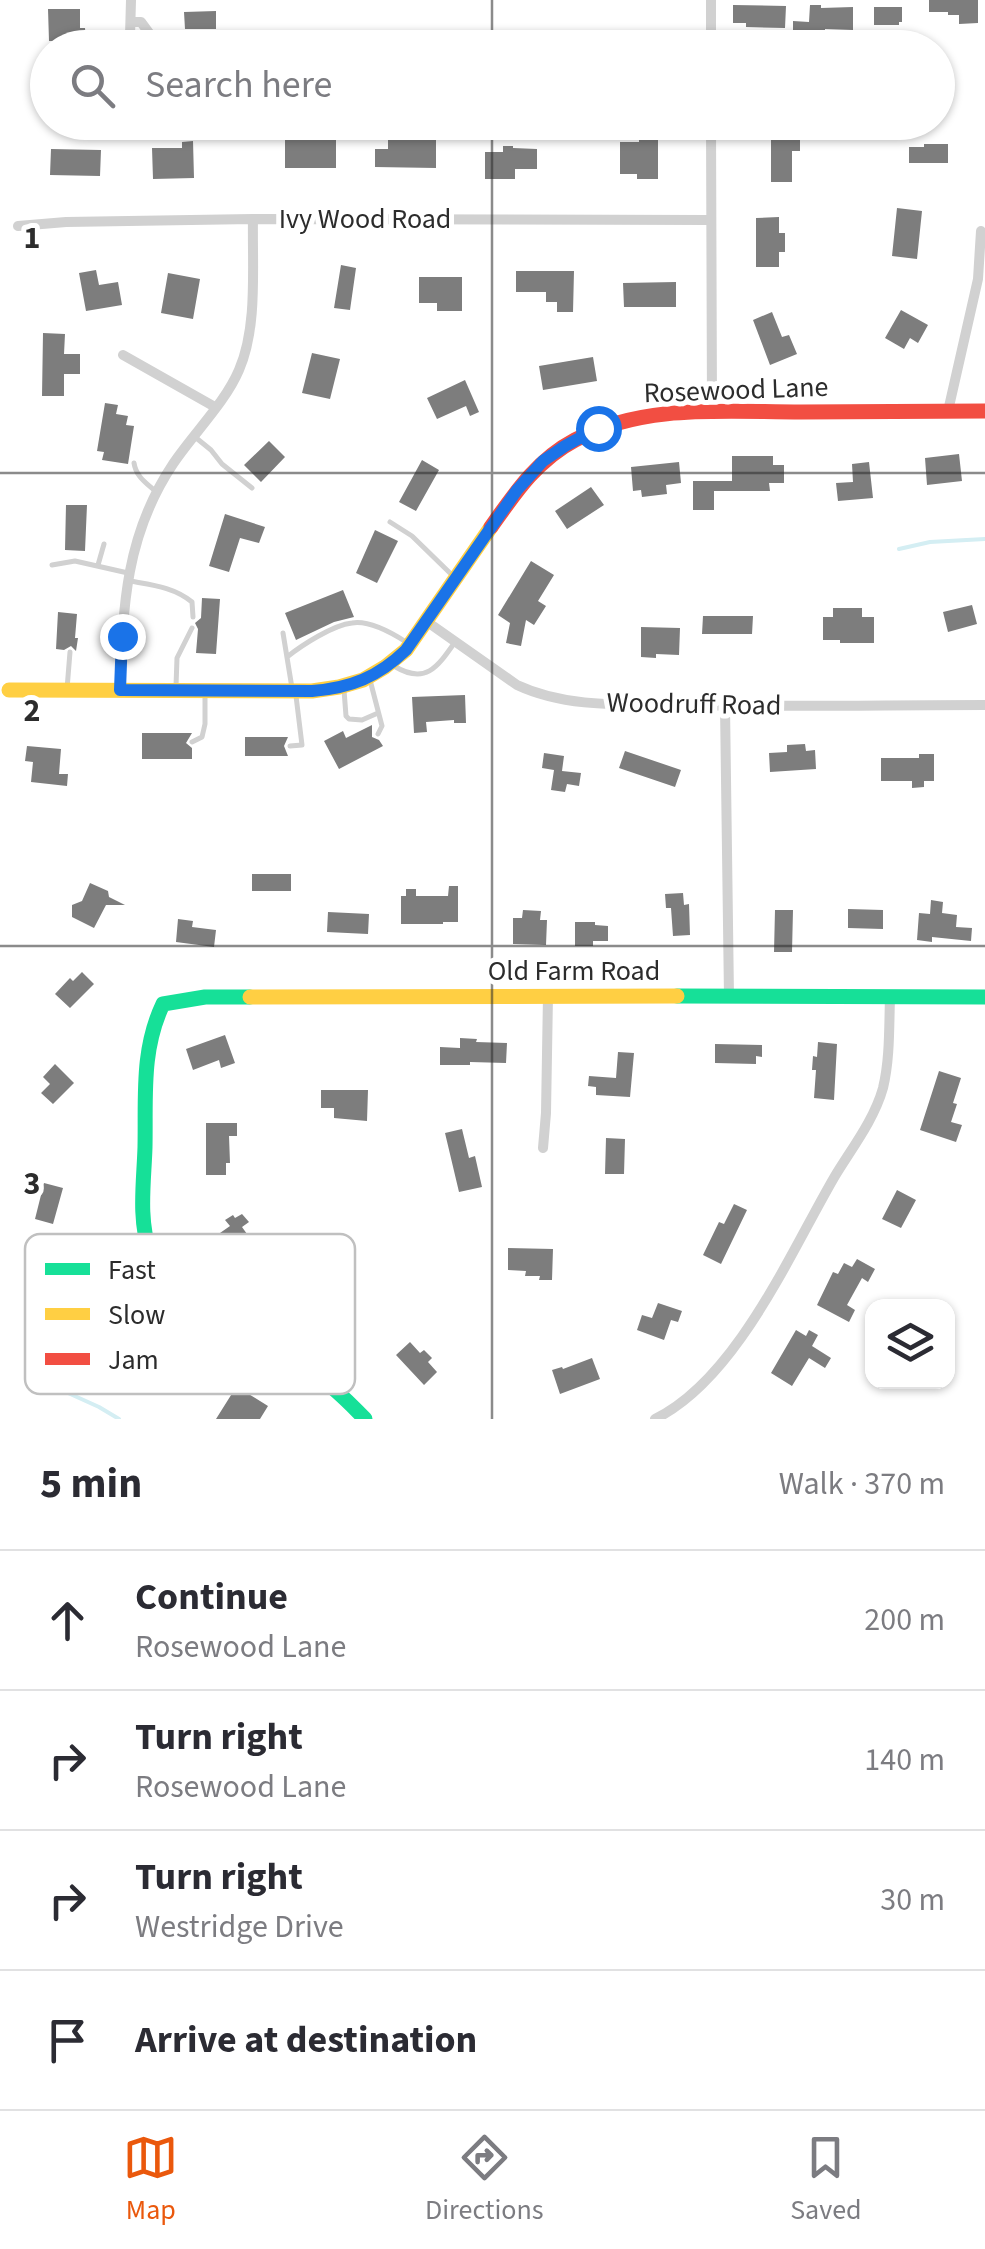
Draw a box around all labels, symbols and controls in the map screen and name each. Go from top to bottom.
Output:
search box [30,30,955,140]
icon: search [65,58,120,113]
text: Search here [145,58,332,112]
street label: Ivy Wood Road [279,199,451,239]
text: 1 [24,215,40,261]
street label: Rosewood Lane [643,367,829,413]
route start [576,406,622,452]
route end [100,614,146,660]
street label: Woodruff Road [606,682,782,726]
text: 2 [24,688,40,734]
street label: Old Farm Road [488,951,660,991]
text: 3 [24,1161,40,1207]
legend [25,1234,355,1394]
text: Fast [108,1250,156,1290]
text: Slow [108,1295,165,1335]
map controls [865,1299,955,1389]
button: layers [865,1299,955,1389]
text: Jam [108,1340,159,1380]
text: 5 min [40,1454,142,1514]
text: Walk · 370 m [779,1461,945,1507]
text: Continue [135,1570,288,1624]
icon: ahead [40,1593,95,1648]
text: 200 m [864,1597,945,1643]
text: Rosewood Lane [135,1624,346,1670]
text: Turn right [135,1710,303,1764]
icon: right [40,1733,95,1788]
text: 140 m [864,1737,945,1783]
text: Rosewood Lane [135,1764,346,1810]
text: Turn right [135,1850,303,1904]
icon: right [40,1873,95,1928]
text: 30 m [880,1877,945,1923]
text: Westridge Drive [135,1904,344,1950]
icon: arrive [40,2013,95,2068]
text: Arrive at destination [135,2013,477,2067]
tab: Map [123,2130,178,2230]
tab: Directions [425,2130,544,2230]
tab: Saved [790,2130,862,2230]

